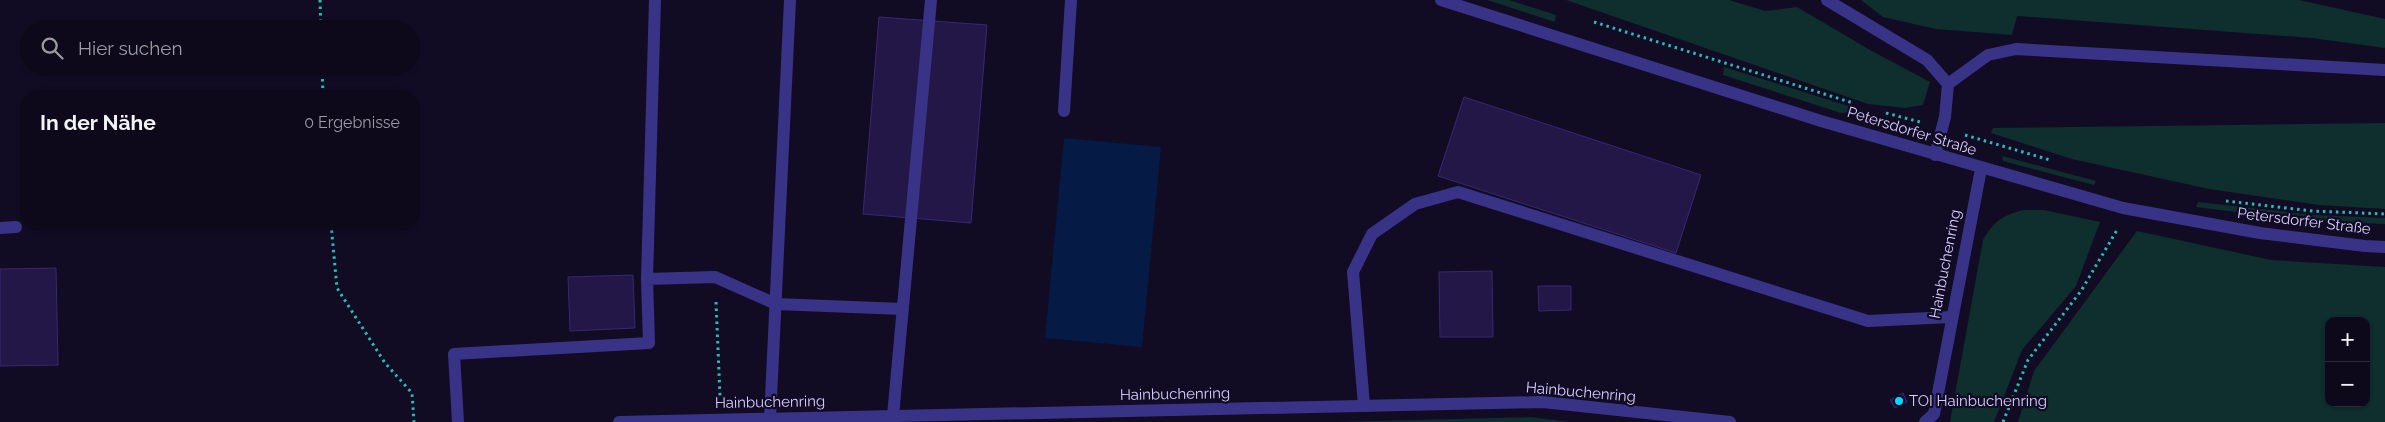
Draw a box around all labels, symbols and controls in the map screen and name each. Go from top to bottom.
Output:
search box [20,20,420,75]
icon: search [38,34,66,62]
text: Hier suchen [78,37,183,59]
street label: Petersdorfer Straße [1845,103,1979,159]
text: In der Nähe [40,110,156,135]
text: 0 Ergebnisse [304,113,400,132]
street label: Petersdorfer Straße [2236,204,2372,238]
street label: Hainbuchenring [1926,208,1964,320]
map controls [2325,317,2370,407]
button: + [2325,317,2370,362]
button: − [2325,362,2370,407]
street label: Hainbuchenring [1525,378,1637,406]
street label: Hainbuchenring [1120,384,1230,404]
street label: Hainbuchenring [715,392,825,412]
place label: TOI Hainbuchenring [1909,392,2047,410]
marker: TOI Hainbuchenring [1893,395,1905,407]

